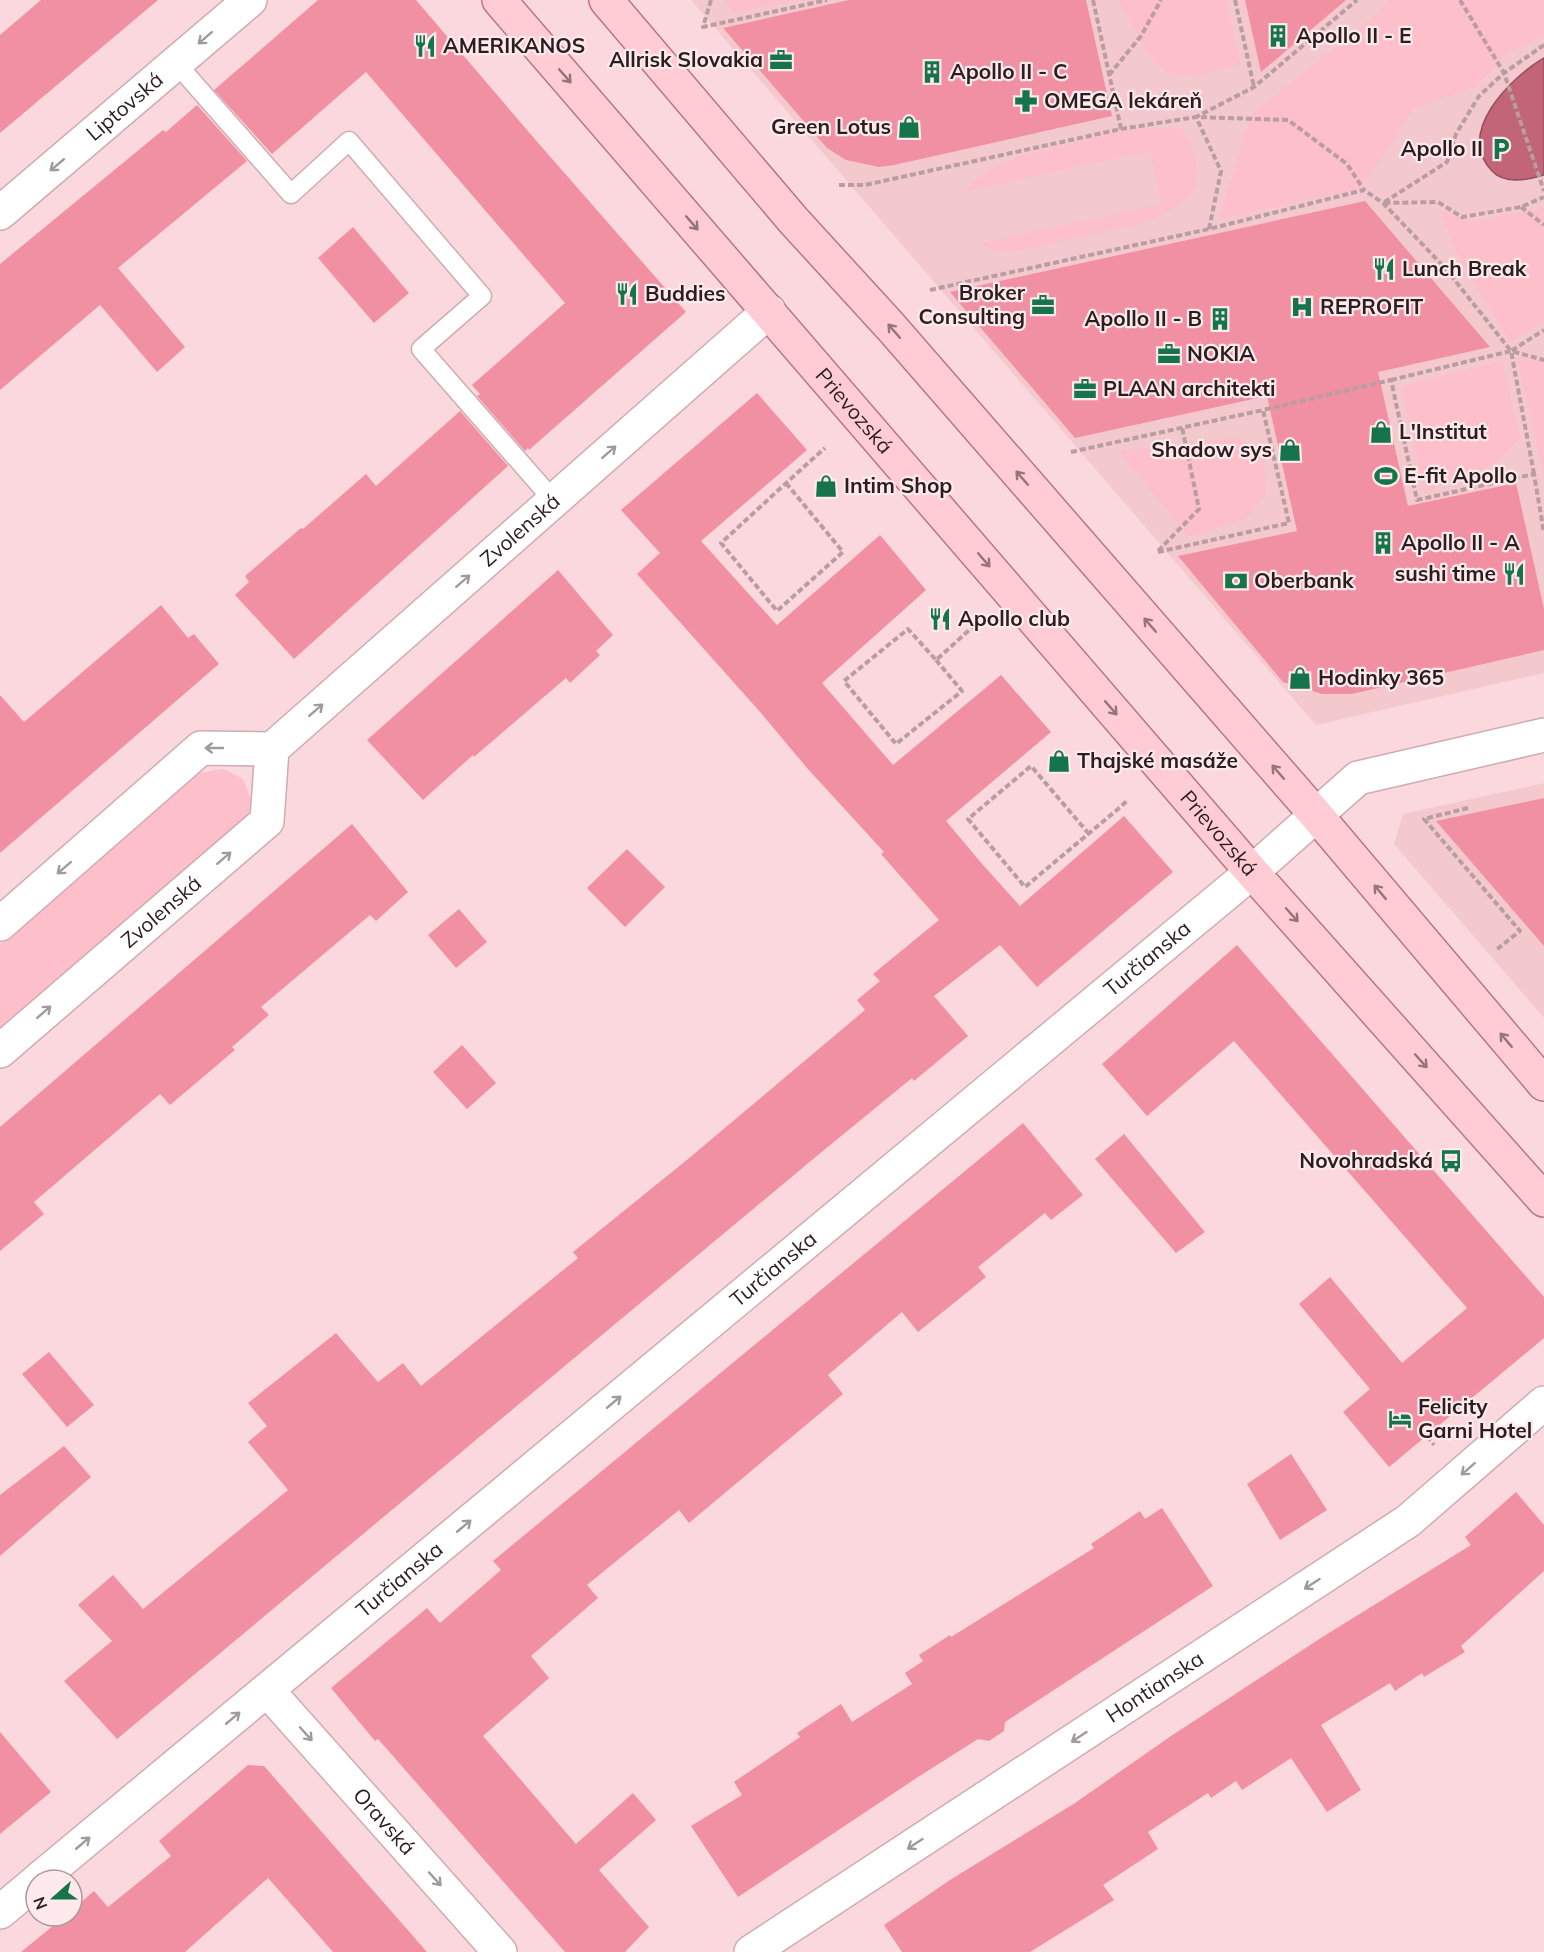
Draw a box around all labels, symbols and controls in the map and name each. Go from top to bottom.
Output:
place label: Apollo II - E [1296,22,1411,48]
building icon: Apollo II - E [1265,23,1291,49]
one-way arrow [198,31,213,45]
place label: AMERIKANOS [443,32,585,58]
restaurant icon: AMERIKANOS [412,33,438,59]
place label: Allrisk Slovakia [609,46,763,72]
office icon: Allrisk Slovakia [768,47,794,73]
place label: Apollo II - C [950,58,1067,84]
building icon: Apollo II - C [919,59,945,85]
street label: Liptovská [80,66,168,146]
one-way arrow [558,68,571,84]
place label: OMEGA lekáreň [1044,87,1202,113]
pharmacy icon: OMEGA lekáreň [1013,88,1039,114]
place label: Green Lotus [771,113,891,139]
shop icon: Green Lotus [896,114,922,140]
place label: Apollo II [1401,135,1483,161]
parking icon: Apollo II [1488,136,1514,162]
one-way arrow [49,158,65,171]
one-way arrow [686,215,699,231]
place label: Lunch Break [1402,255,1527,281]
restaurant icon: Lunch Break [1371,256,1397,282]
place label: Broker Consulting [919,279,1026,329]
place label: Buddies [645,280,726,306]
restaurant icon: Buddies [614,281,640,307]
office icon: Broker Consulting [1030,292,1056,318]
place label: REPROFIT [1320,293,1423,319]
hospital icon: REPROFIT [1289,294,1315,320]
place label: Apollo II - B [1085,305,1202,331]
building icon: Apollo II - B [1207,306,1233,332]
one-way arrow [887,324,901,339]
place label: NOKIA [1187,340,1255,366]
office icon: NOKIA [1156,341,1182,367]
street label: Prievozská [811,362,899,459]
place label: PLAAN architekti [1103,375,1275,401]
office icon: PLAAN architekti [1072,376,1098,402]
place label: L'Institut [1399,418,1487,444]
shop icon: L'Institut [1368,419,1394,445]
place label: Shadow sys [1151,436,1272,462]
shop icon: Shadow sys [1277,437,1303,463]
one-way arrow [601,445,616,459]
place label: E-fit Apollo [1404,462,1517,488]
sports icon: E-fit Apollo [1373,463,1399,489]
one-way arrow [1016,470,1029,486]
place label: Intim Shop [844,472,952,498]
shop icon: Intim Shop [813,473,839,499]
street label: Zvolenská [474,488,565,572]
place label: Apollo II - A [1401,529,1520,555]
building icon: Apollo II - A [1370,530,1396,556]
one-way arrow [977,552,991,567]
place label: sushi time [1395,560,1496,586]
restaurant icon: sushi time [1501,561,1527,587]
place label: Oberbank [1254,567,1354,593]
bank icon: Oberbank [1223,568,1249,594]
one-way arrow [455,574,470,588]
place label: Apollo club [958,605,1070,631]
restaurant icon: Apollo club [927,606,953,632]
one-way arrow [1144,617,1157,633]
place label: Hodinky 365 [1318,664,1444,690]
shop icon: Hodinky 365 [1287,665,1313,691]
one-way arrow [1104,700,1118,715]
one-way arrow [308,703,323,717]
one-way arrow [204,742,224,754]
place label: Thajské masáže [1077,747,1238,773]
shop icon: Thajské masáže [1046,748,1072,774]
one-way arrow [1272,764,1285,780]
street label: Prievozská [1175,784,1263,881]
one-way arrow [216,851,231,865]
one-way arrow [57,861,72,875]
street label: Zvolenská [115,870,206,953]
one-way arrow [1373,884,1386,900]
one-way arrow [1285,907,1299,922]
street label: Turčianska [1098,915,1195,1002]
one-way arrow [36,1006,52,1019]
one-way arrow [1499,1033,1513,1048]
one-way arrow [1414,1053,1428,1068]
place label: Novohradská [1299,1147,1433,1173]
bus stop icon: Novohradská [1438,1148,1464,1174]
street label: Turčianska [724,1225,822,1312]
place label: Felicity Garni Hotel [1418,1393,1532,1443]
one-way arrow [606,1395,622,1408]
hotel icon: Felicity Garni Hotel [1387,1406,1413,1432]
one-way arrow [1461,1462,1476,1476]
one-way arrow [456,1520,472,1533]
street label: Turčianska [350,1535,448,1622]
one-way arrow [1304,1579,1321,1591]
street label: Hontianska [1101,1645,1208,1728]
one-way arrow [225,1711,240,1725]
one-way arrow [299,1726,313,1741]
one-way arrow [1070,1731,1087,1744]
street label: Oravská [348,1782,421,1860]
one-way arrow [75,1836,91,1849]
one-way arrow [908,1838,924,1850]
north arrow [24,1868,84,1928]
one-way arrow [428,1872,442,1887]
text: N [28,1894,51,1913]

